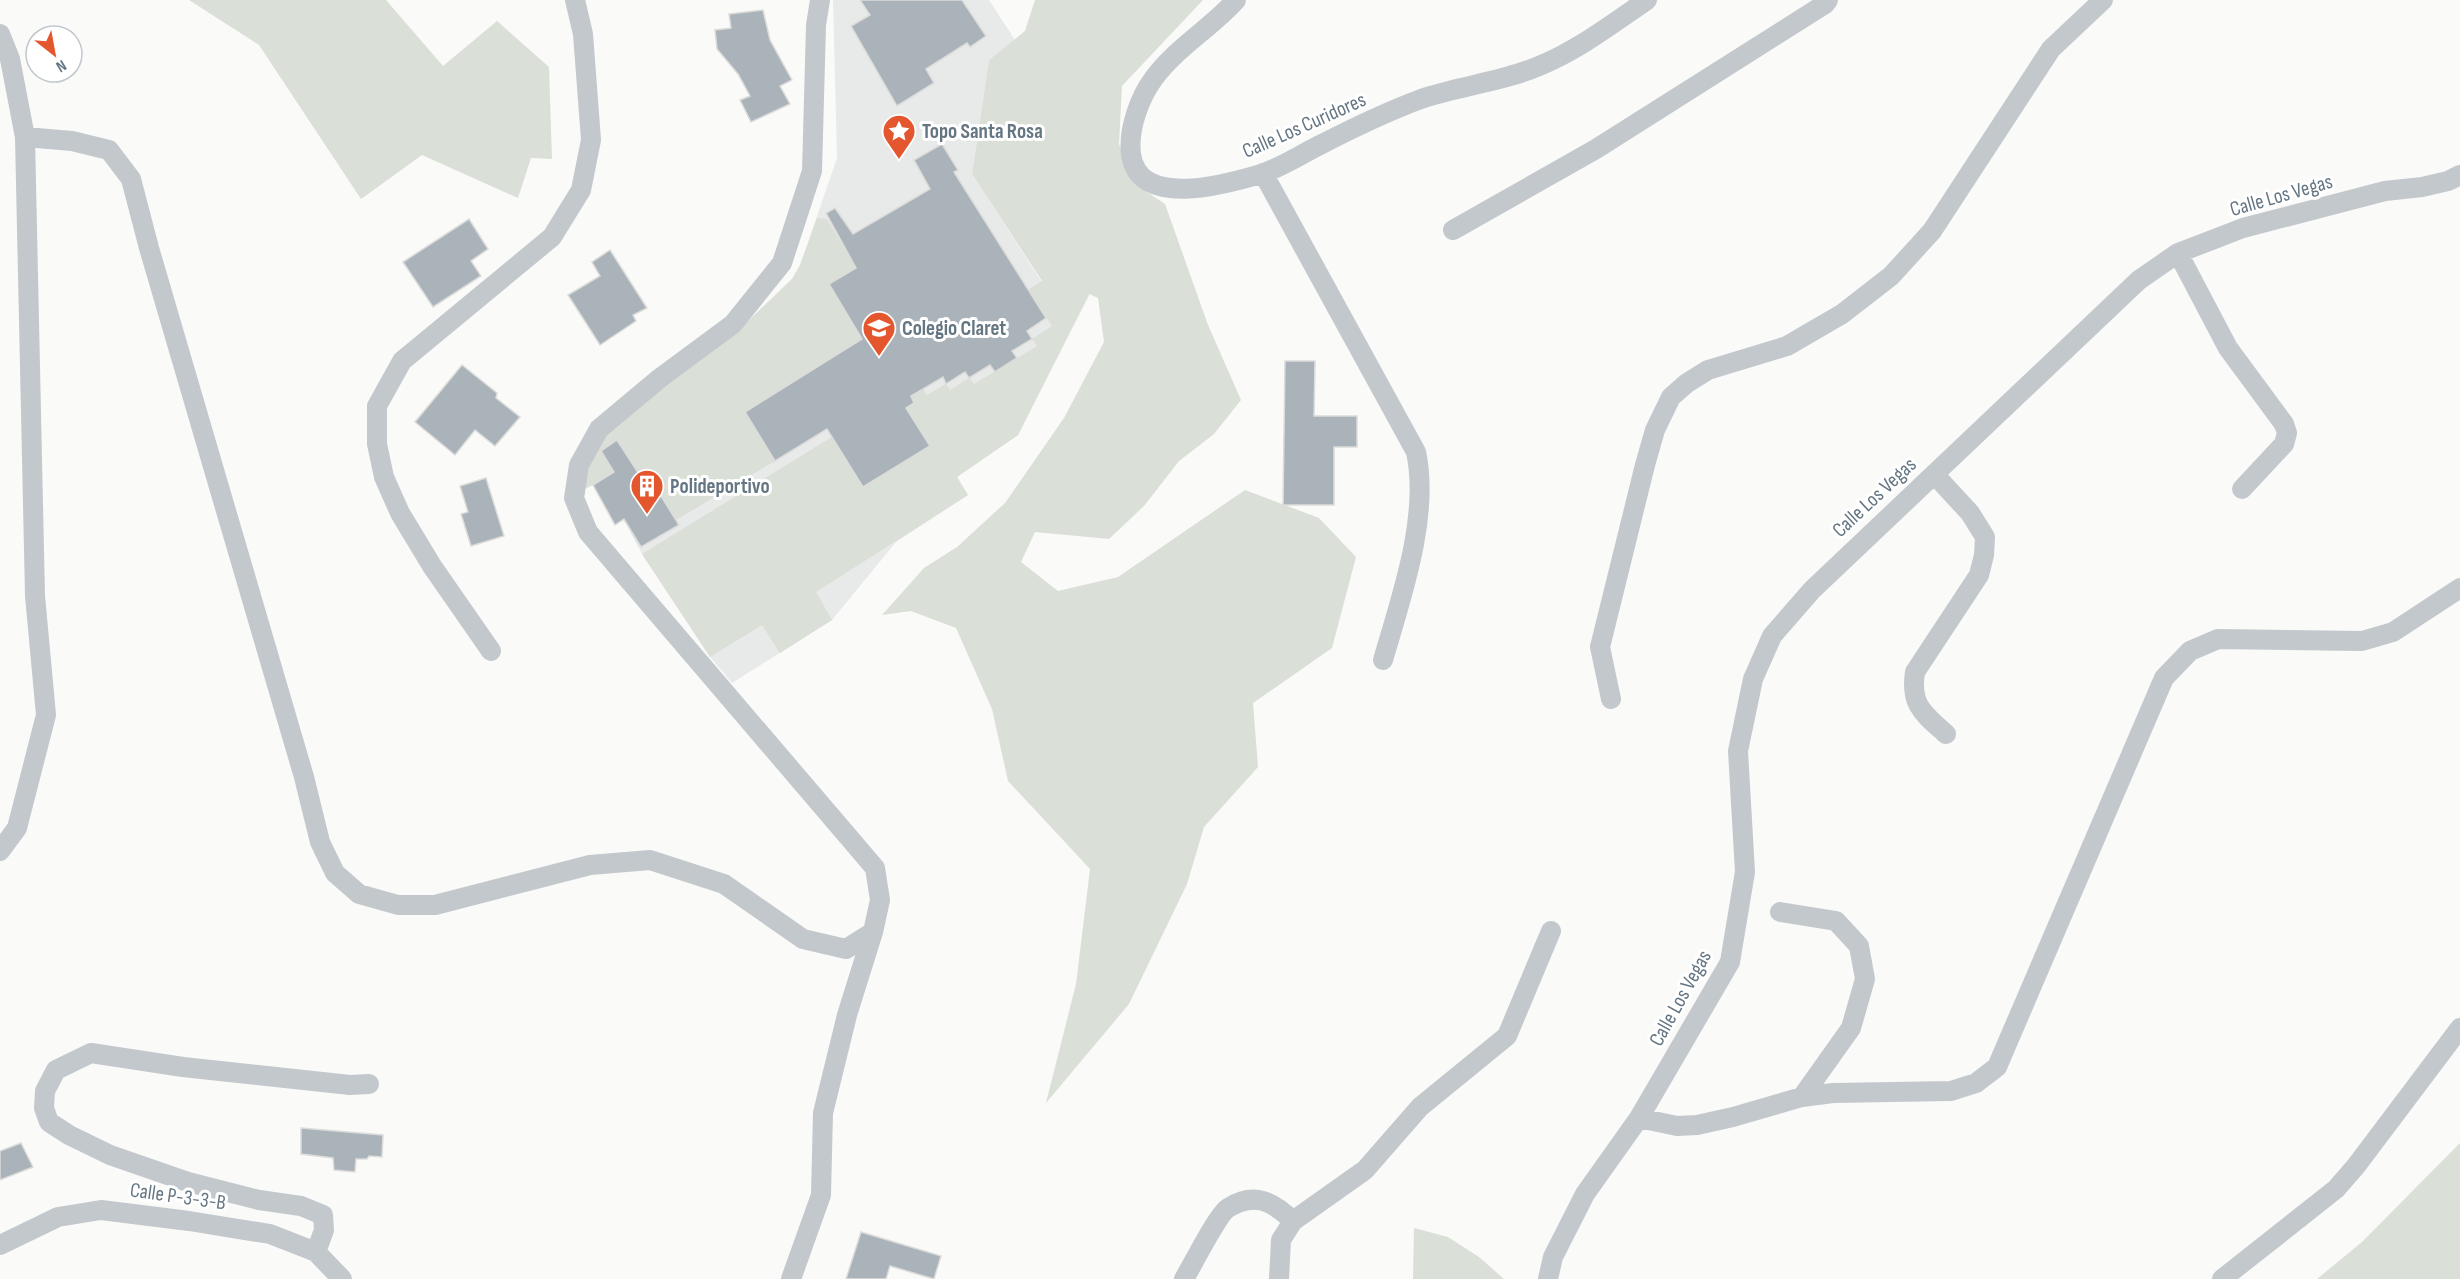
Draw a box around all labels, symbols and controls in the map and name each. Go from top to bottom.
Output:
north arrow [24,24,84,84]
text: N [52,55,70,76]
street label: Calle Los Curidores [1239,87,1370,164]
place icon: Topo Santa Rosa [881,113,917,160]
place label: Topo Santa Rosa [922,119,1043,144]
street label: Calle Los Vegas [2227,169,2335,222]
school or university icon: Colegio Claret [861,310,897,357]
place label: Colegio Claret [902,316,1006,341]
street label: Calle Los Vegas [1827,452,1921,543]
building icon: Polideportivo [629,468,665,515]
place label: Polideportivo [670,474,770,499]
street label: Calle Los Vegas [1644,946,1717,1050]
street label: Calle P-3-3-B [128,1177,227,1216]

